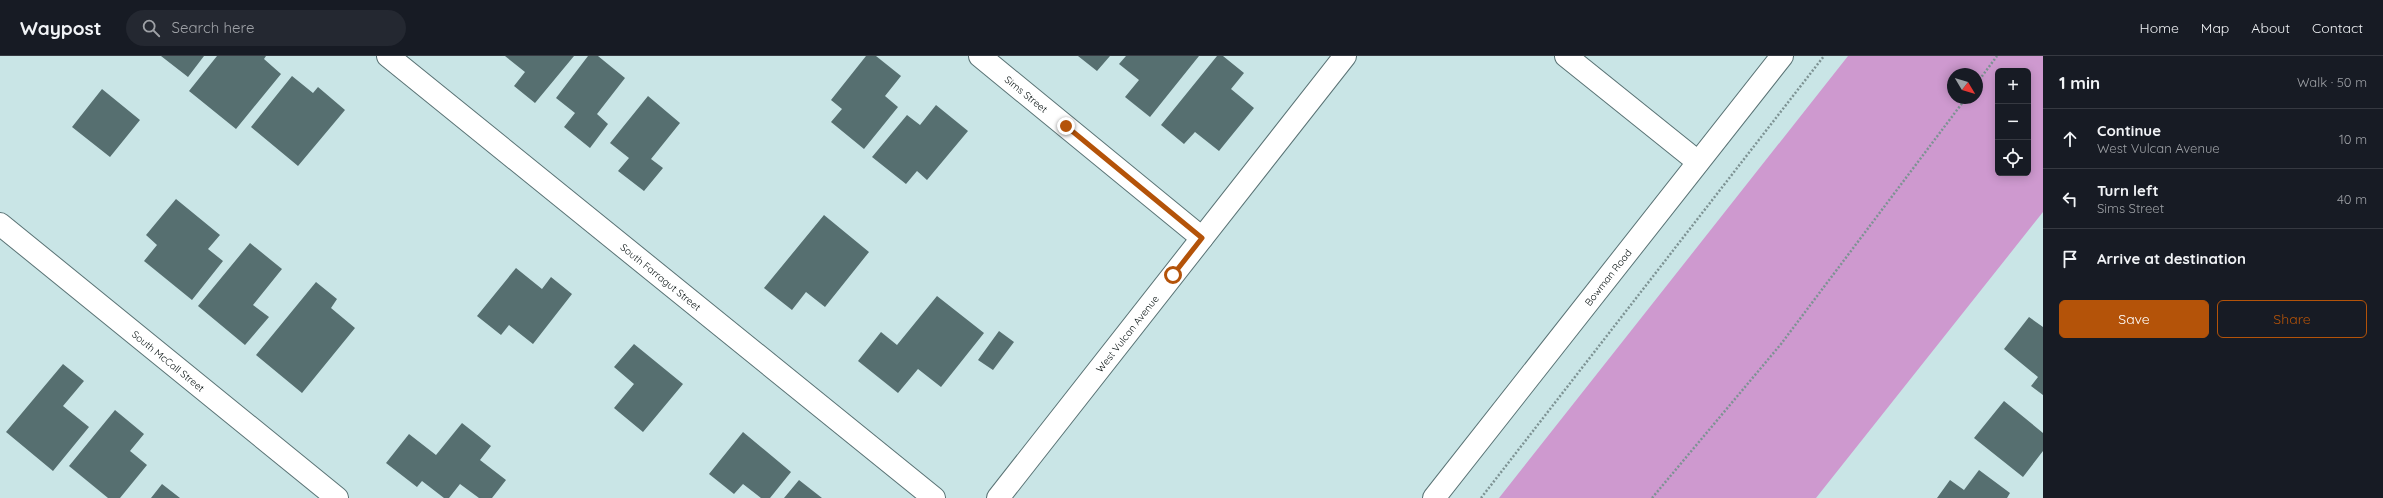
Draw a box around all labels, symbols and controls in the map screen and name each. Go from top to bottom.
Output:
search box [126,10,406,46]
text: Waypost [20,16,102,40]
icon: search [140,17,162,39]
text: Search here [172,18,254,37]
text: Home [2140,19,2179,37]
text: Map [2201,19,2229,37]
text: About [2251,19,2290,37]
text: Contact [2312,19,2363,37]
north arrow [1947,68,1983,104]
map controls [1995,68,2031,176]
button: + [1995,68,2031,104]
text: 1 min [2059,72,2100,93]
street label: Sims Street [1002,73,1051,116]
text: Walk · 50 m [2297,74,2367,90]
button: − [1995,104,2031,140]
route end [1057,117,1075,135]
text: Continue [2097,121,2161,140]
icon: ahead [2059,128,2081,150]
text: 10 m [2339,131,2367,147]
button: locate [1995,140,2031,176]
text: West Vulcan Avenue [2097,140,2220,156]
text: Turn left [2097,181,2159,200]
icon: left [2059,188,2081,210]
text: 40 m [2337,191,2367,207]
text: Sims Street [2097,200,2164,216]
street label: South Farragut Street [618,240,704,314]
street label: Bowman Road [1582,246,1634,308]
icon: arrive [2059,248,2081,270]
text: Arrive at destination [2097,249,2246,268]
route start [1164,266,1182,284]
street label: West Vulcan Avenue [1093,292,1162,375]
button: Save [2059,300,2209,338]
button: Share [2217,300,2367,338]
street label: South McCall Street [129,327,208,395]

